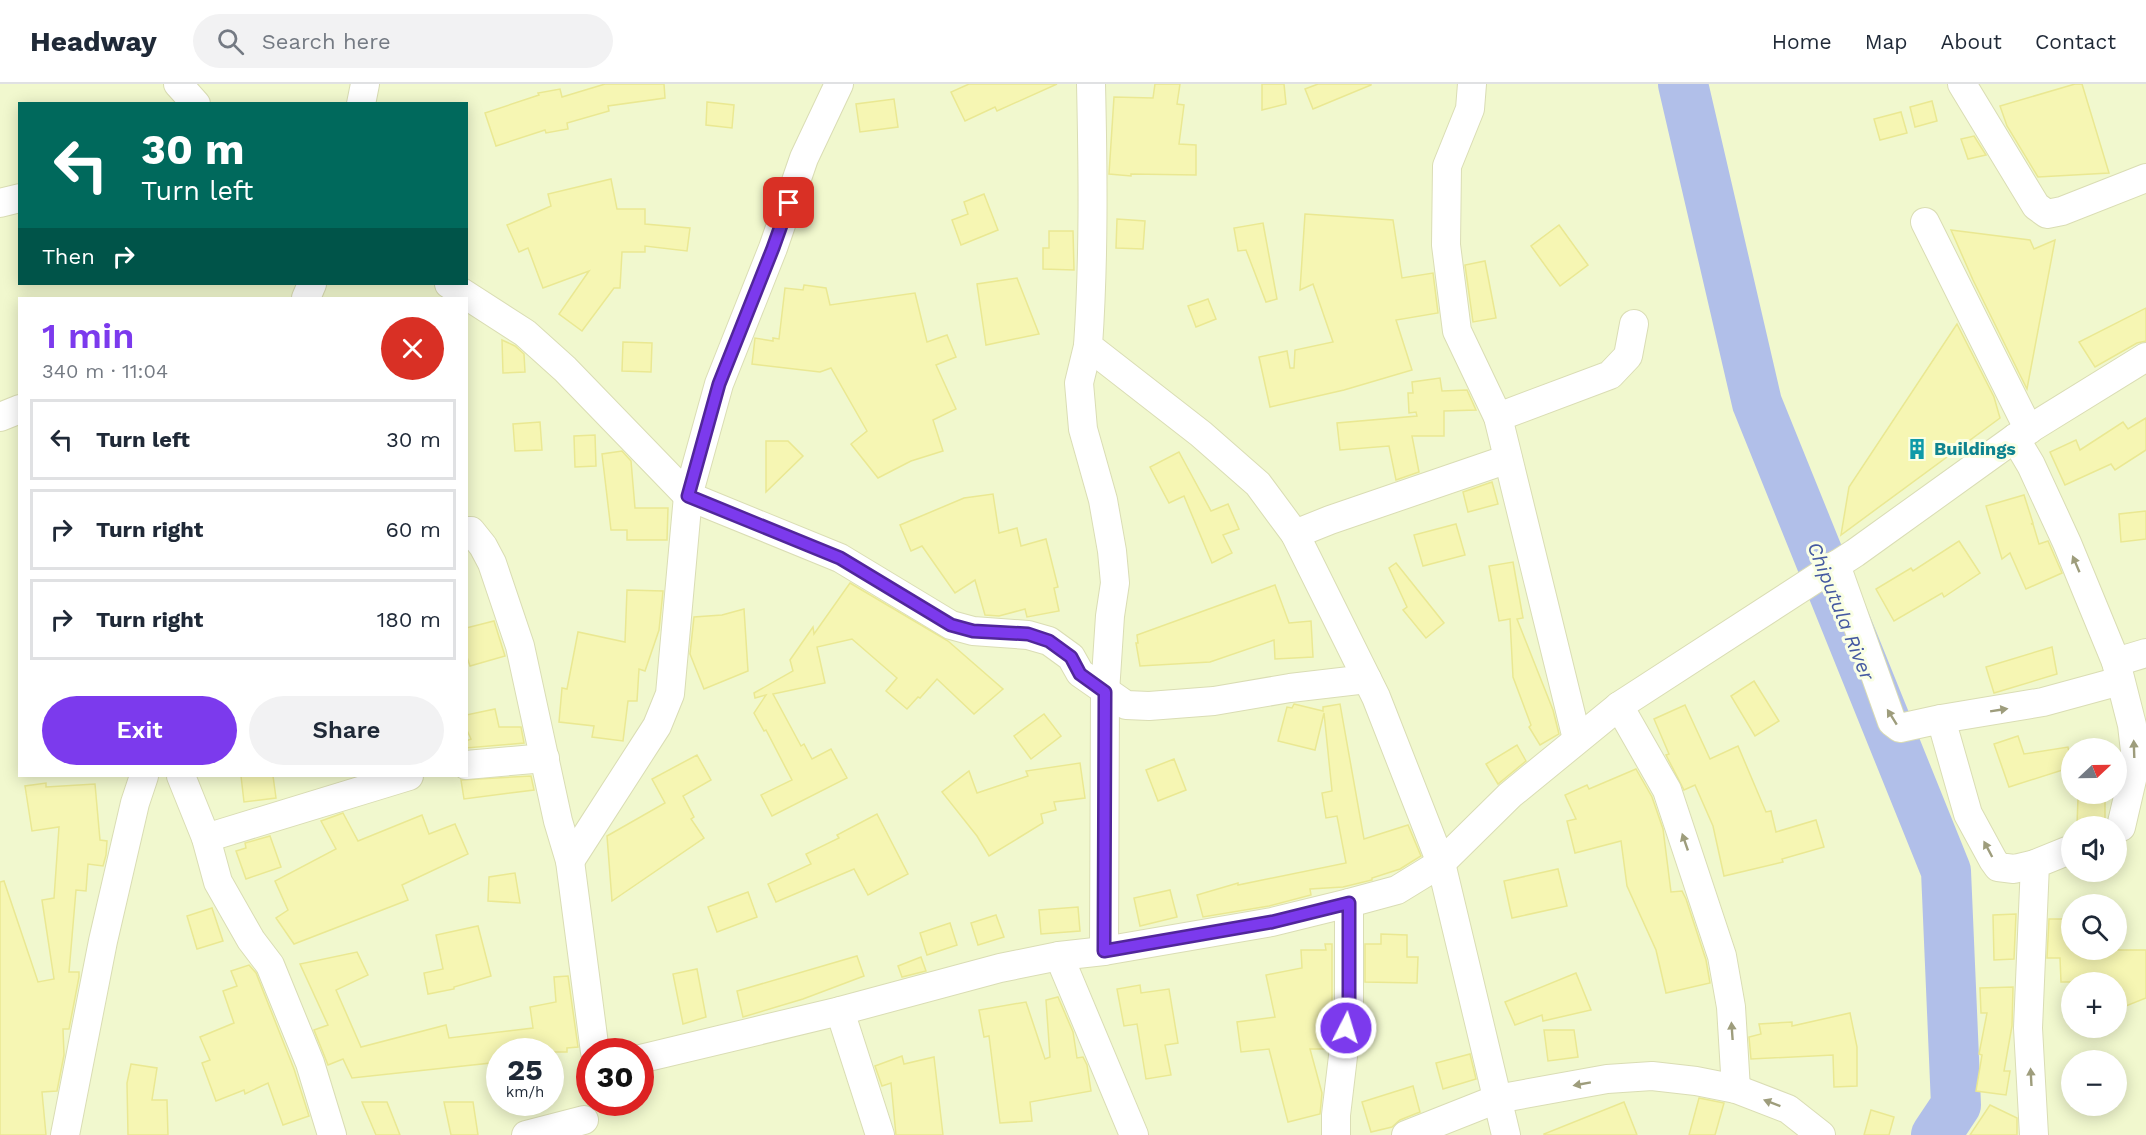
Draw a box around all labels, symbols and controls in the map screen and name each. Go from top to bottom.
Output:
search box [193,14,613,68]
text: Headway [30,25,157,58]
icon: search [214,25,247,58]
text: Search here [262,29,391,54]
text: Home [1772,29,1832,54]
text: Map [1865,29,1908,54]
text: About [1941,29,2002,54]
text: Contact [2035,29,2116,54]
text: 30 m [141,125,245,174]
icon: left [42,126,120,204]
text: Turn left [141,175,253,207]
pin [763,177,814,228]
icon: arrive [772,186,805,219]
icon: right [107,240,140,273]
text: Then [42,244,95,269]
text: 1 min [42,315,134,357]
button: close [381,317,444,380]
text: 340 m · 11:04 [42,359,168,383]
icon: left [45,423,78,456]
text: Turn left [96,427,190,452]
text: 30 m [386,427,441,452]
building icon: Buildings [1905,437,1929,461]
place label: Buildings [1934,438,2016,459]
icon: right [45,513,78,546]
text: Turn right [96,517,203,542]
text: 60 m [385,517,441,542]
water label: Chiputula River [1802,538,1880,685]
one-way arrow [2071,555,2081,573]
icon: right [45,603,78,636]
text: Turn right [96,607,203,632]
text: 180 m [377,607,441,632]
button: Exit [42,696,237,765]
button: Share [249,696,444,765]
one-way arrow [1989,705,2008,714]
one-way arrow [1886,709,1897,726]
north arrow [2061,738,2127,804]
map controls [2061,738,2127,1116]
one-way arrow [2129,740,2138,759]
button: sound [2061,816,2127,882]
one-way arrow [1680,833,1690,851]
one-way arrow [1983,841,1993,858]
button: search [2061,894,2127,960]
button: + [2061,972,2127,1038]
position arrow [1314,996,1378,1060]
one-way arrow [1728,1021,1737,1040]
speed limit sign: 30 [576,1038,654,1116]
button: − [2061,1050,2127,1116]
text: 25 [507,1052,543,1087]
one-way arrow [2026,1067,2035,1086]
one-way arrow [1572,1080,1591,1089]
text: km/h [506,1083,544,1101]
one-way arrow [1763,1098,1781,1108]

